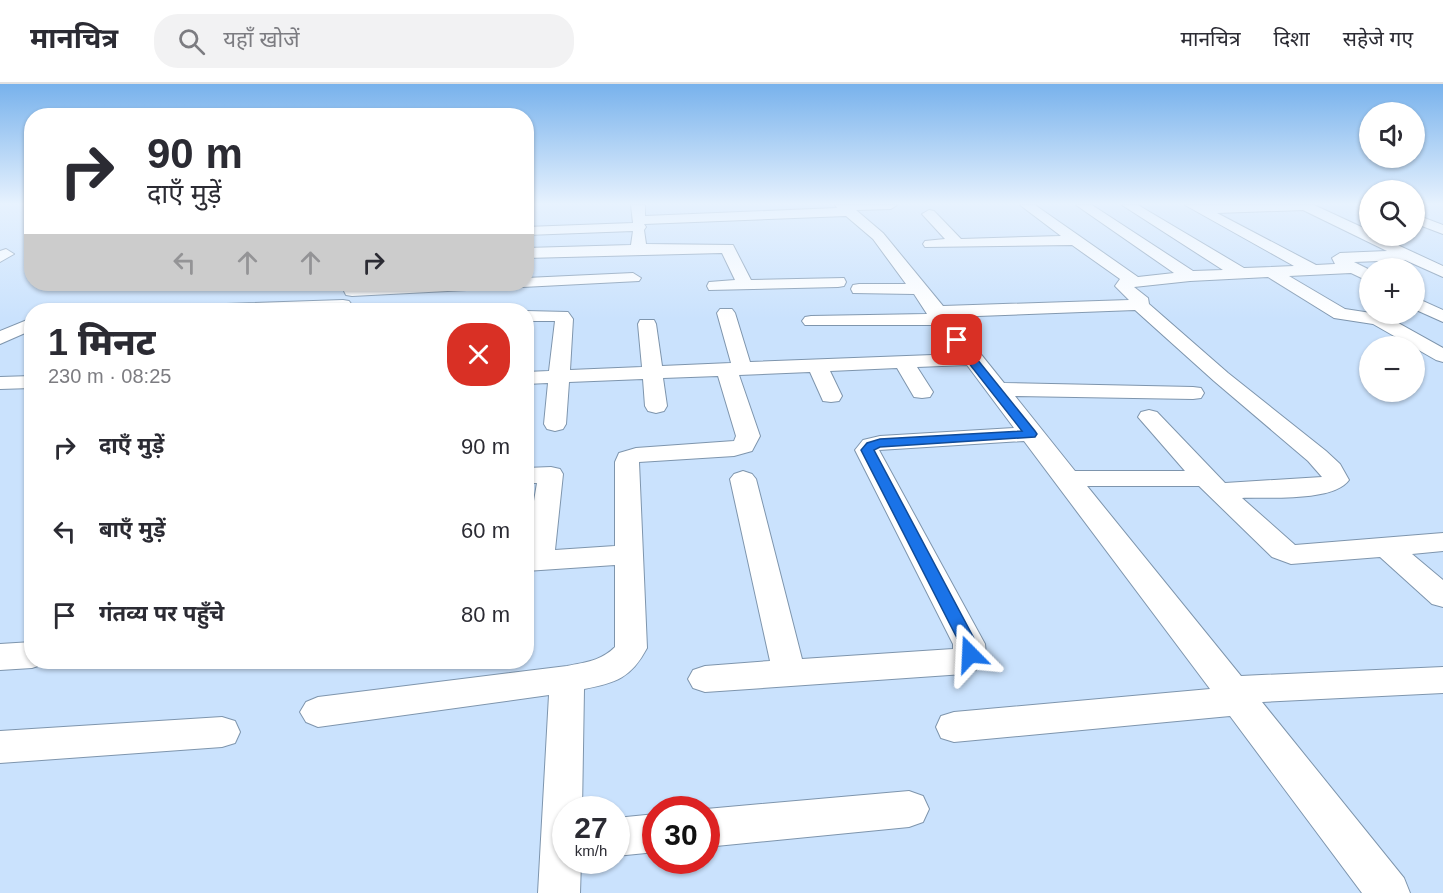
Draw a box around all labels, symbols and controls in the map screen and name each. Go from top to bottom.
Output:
search box [154,14,574,68]
text: मानचित्र [30,23,118,54]
icon: search [175,25,208,58]
text: यहाँ खोजें [223,27,300,52]
text: मानचित्र [1180,27,1240,50]
text: दिशा [1273,27,1310,50]
text: सहेजे गए [1343,27,1413,50]
map controls [1359,102,1425,402]
button: sound [1359,102,1425,168]
text: 90 m [147,130,243,177]
icon: right [48,132,126,210]
text: दाएँ मुड़ें [147,179,221,209]
button: search [1359,180,1425,246]
icon: left [168,246,201,279]
icon: ahead [231,246,264,279]
icon: ahead [294,246,327,279]
icon: right [357,246,390,279]
button: + [1359,258,1425,324]
pin [931,314,982,365]
text: 1 मिनट [48,322,156,363]
button: close [447,323,510,386]
icon: arrive [940,323,973,356]
button: − [1359,336,1425,402]
text: 230 m · 08:25 [48,365,171,387]
icon: right [48,431,81,464]
text: दाएँ मुड़ें [99,433,164,458]
text: 90 m [461,434,510,459]
icon: left [48,515,81,548]
text: बाएँ मुड़ें [99,517,165,542]
text: 60 m [461,518,510,543]
icon: arrive [48,599,81,632]
text: गंतव्य पर पहुँचे [99,601,224,626]
text: 80 m [461,602,510,627]
position arrow [938,622,1002,686]
speed limit sign: 30 [642,796,720,874]
text: 27 [574,811,608,844]
text: km/h [575,842,607,859]

